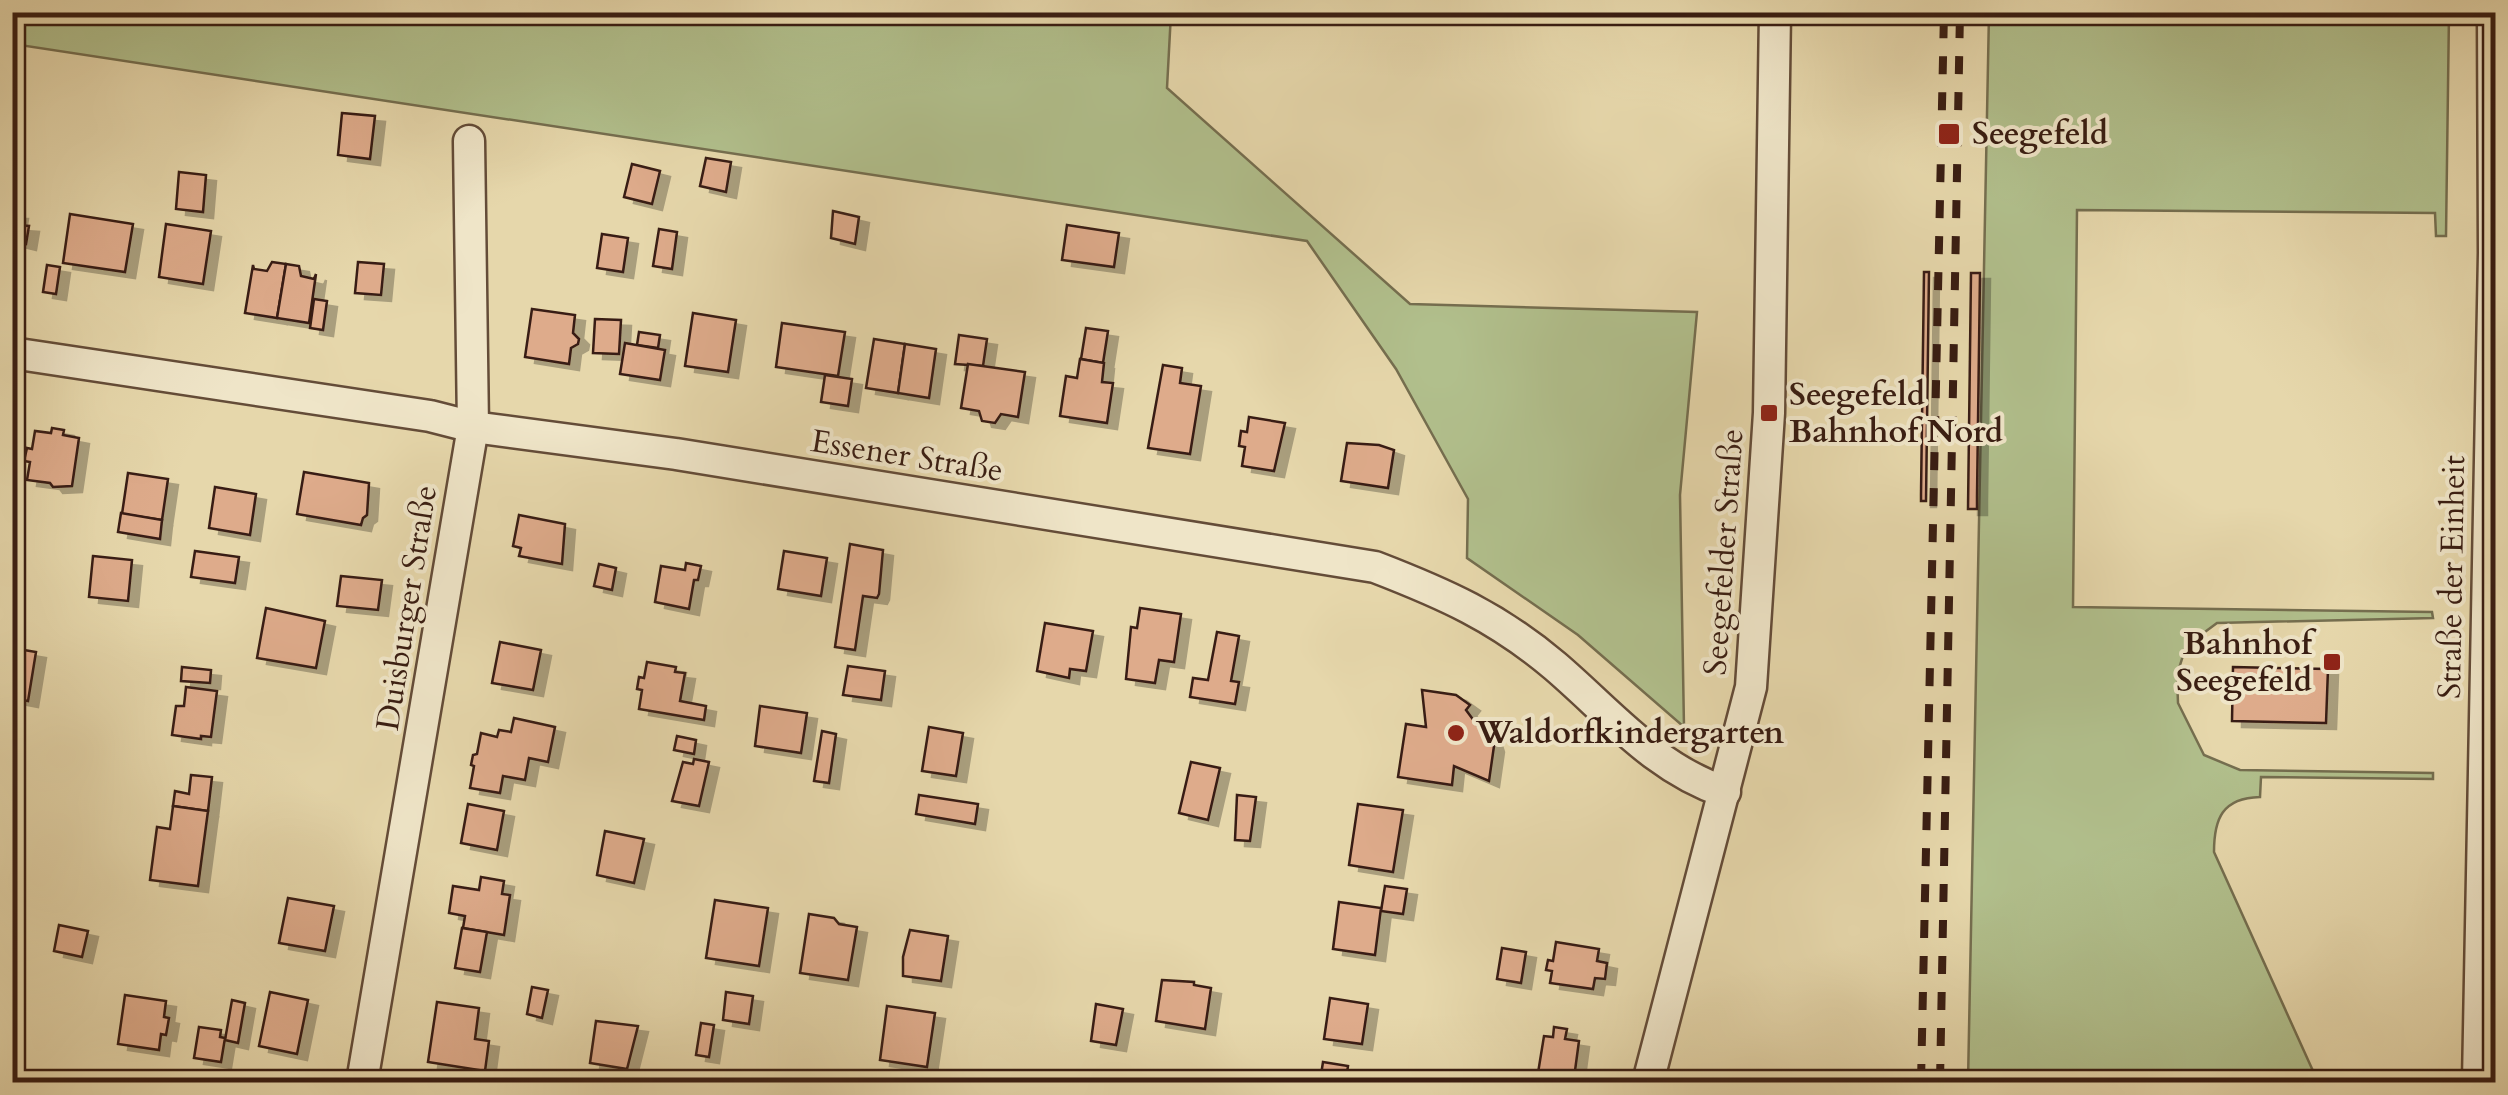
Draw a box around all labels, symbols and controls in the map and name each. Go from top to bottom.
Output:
place label: Seegefeld [1972,112,2108,156]
marker: Seegefeld [1936,121,1962,147]
place label: Seegefeld Bahnhof Nord [1789,373,2003,454]
marker: Seegefeld Bahnhof Nord [1758,402,1780,424]
street label: Essener Straße [808,419,1006,493]
street label: Seegefelder Straße [1693,427,1755,677]
street label: Straße der Einheit [2428,455,2476,699]
street label: Duisburger Straße [366,482,448,734]
place label: Bahnhof Seegefeld [2176,622,2317,703]
marker: Bahnhof Seegefeld [2321,651,2343,673]
place label: Waldorfkindergarten [1475,711,1785,755]
marker: Waldorfkindergarten [1445,722,1467,744]

